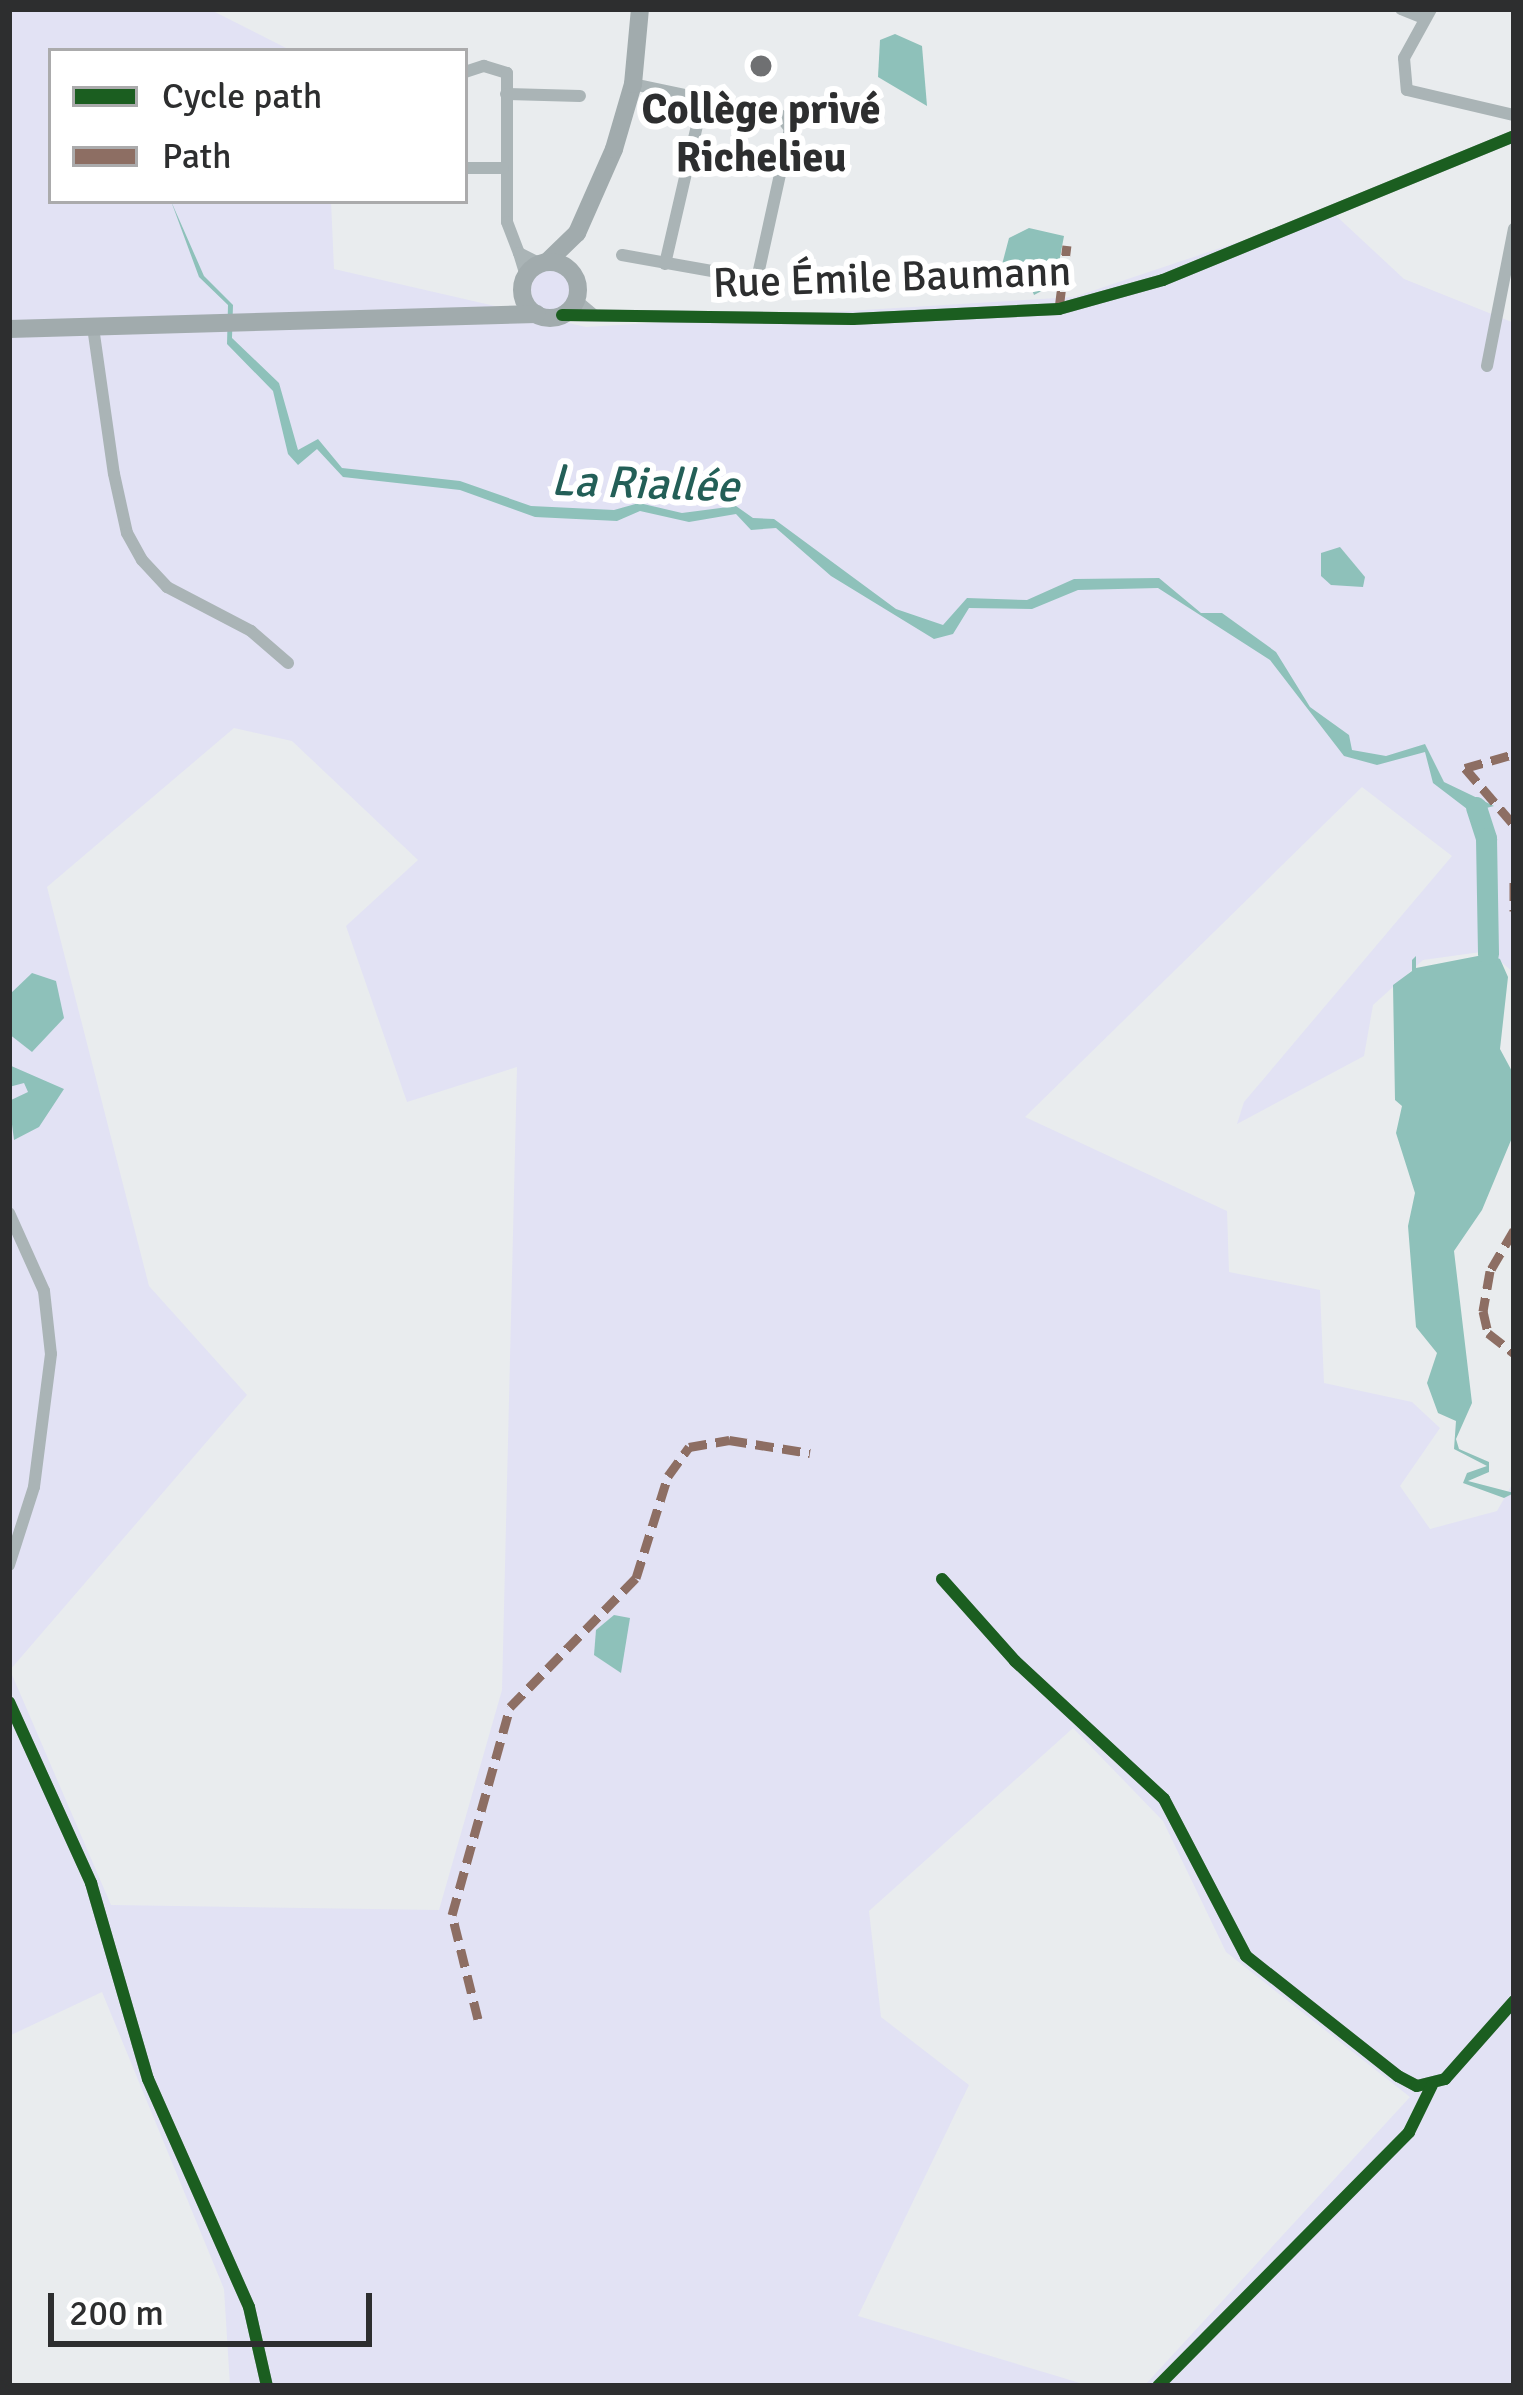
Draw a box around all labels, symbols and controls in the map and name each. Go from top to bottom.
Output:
legend [48,48,468,204]
marker: Collège privé Richelieu [748,53,774,79]
text: Cycle path [162,74,322,119]
place label: Collège privé Richelieu [641,85,881,184]
text: Path [162,134,232,179]
street label: Rue Émile Baumann [712,247,1072,309]
water label: La Riallée [550,454,740,514]
scale bar [54,2269,378,2343]
text: 200 m [69,2291,164,2336]

